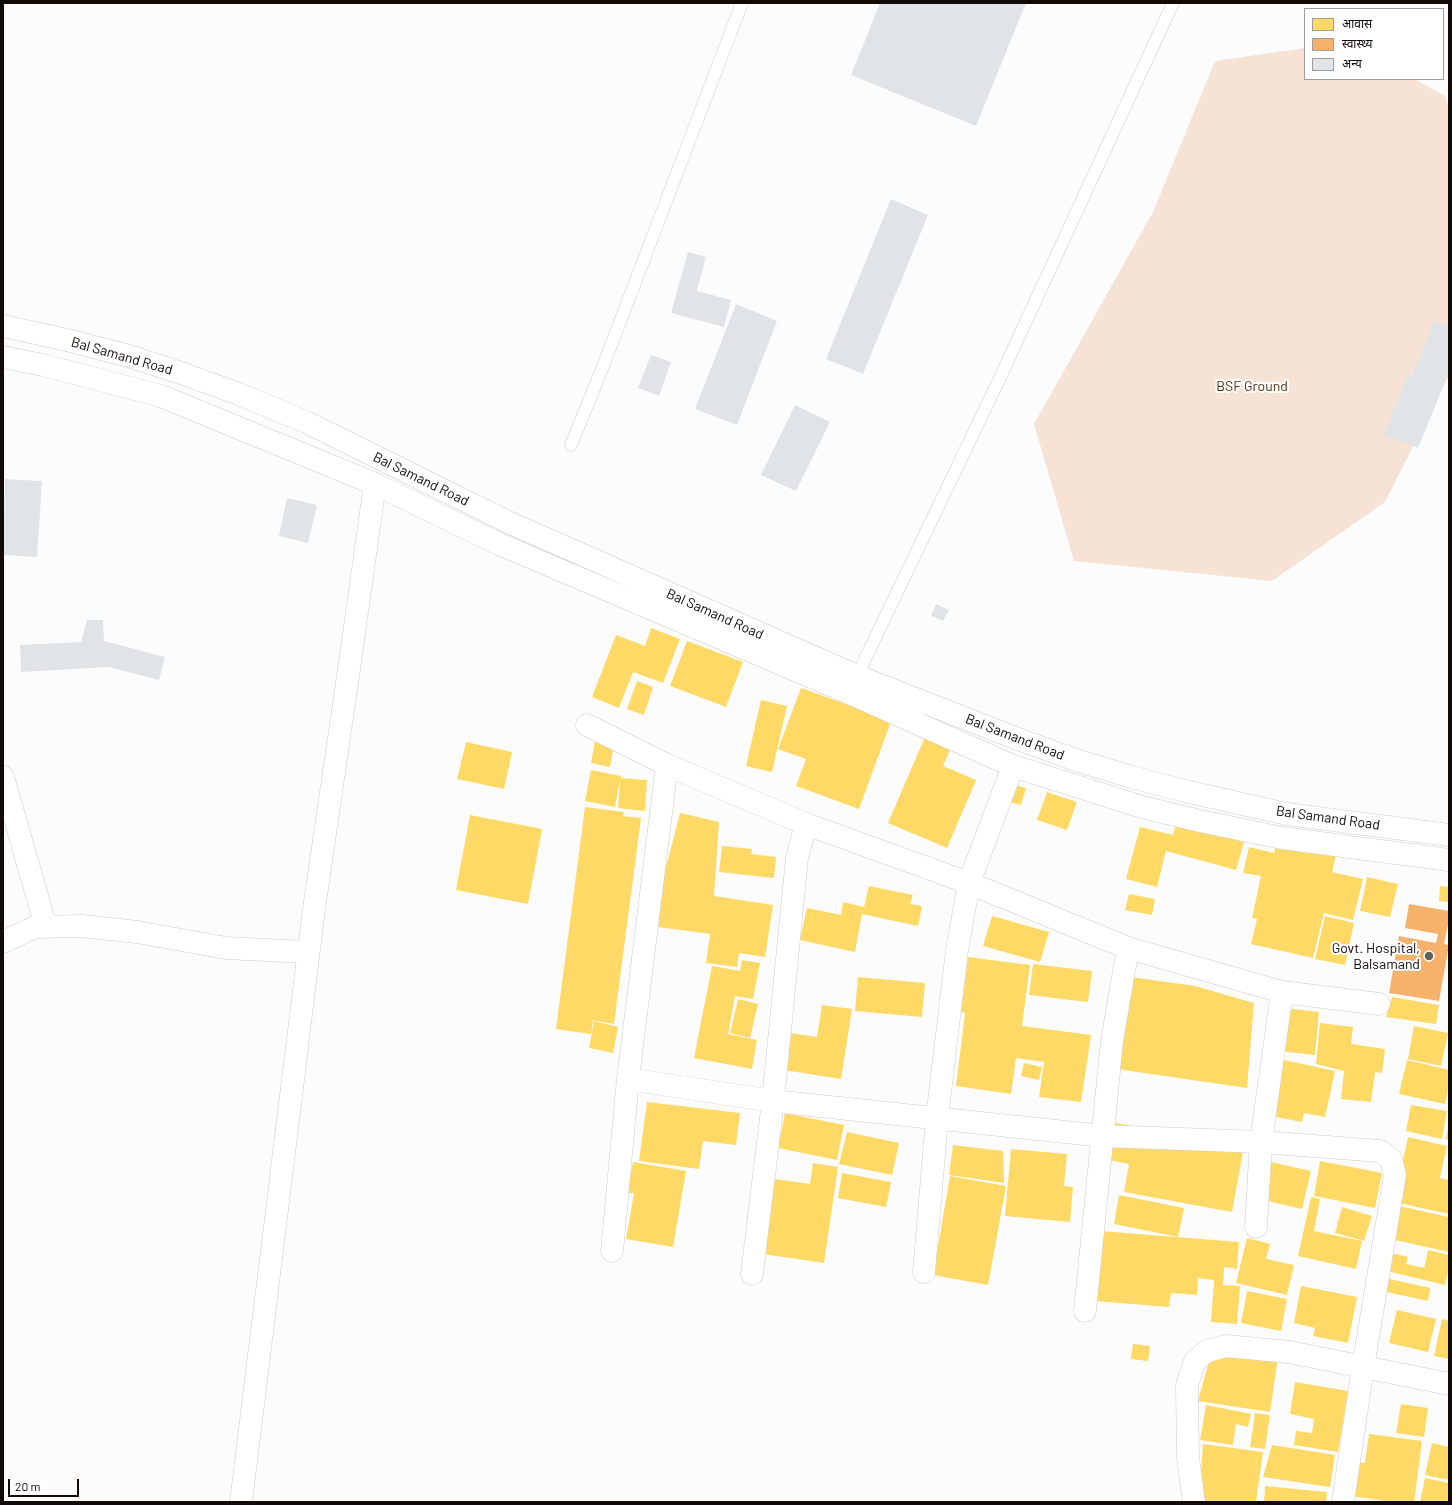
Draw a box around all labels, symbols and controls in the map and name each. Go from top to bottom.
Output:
legend [1304,8,1444,80]
text: आवास [1342,16,1372,30]
text: स्वास्थ्य [1342,36,1372,50]
text: अन्य [1342,56,1362,70]
street label: Bal Samand Road [69,333,175,379]
park label: BSF Ground [1216,378,1288,394]
street label: Bal Samand Road [370,448,472,510]
street label: Bal Samand Road [664,585,766,643]
street label: Bal Samand Road [963,710,1067,764]
street label: Bal Samand Road [1275,802,1381,834]
place label: Govt. Hospital, Balsamand [1332,940,1420,972]
marker: Govt. Hospital, Balsamand [1423,950,1435,962]
scale bar [10,1471,81,1497]
text: 20 m [15,1479,41,1493]

